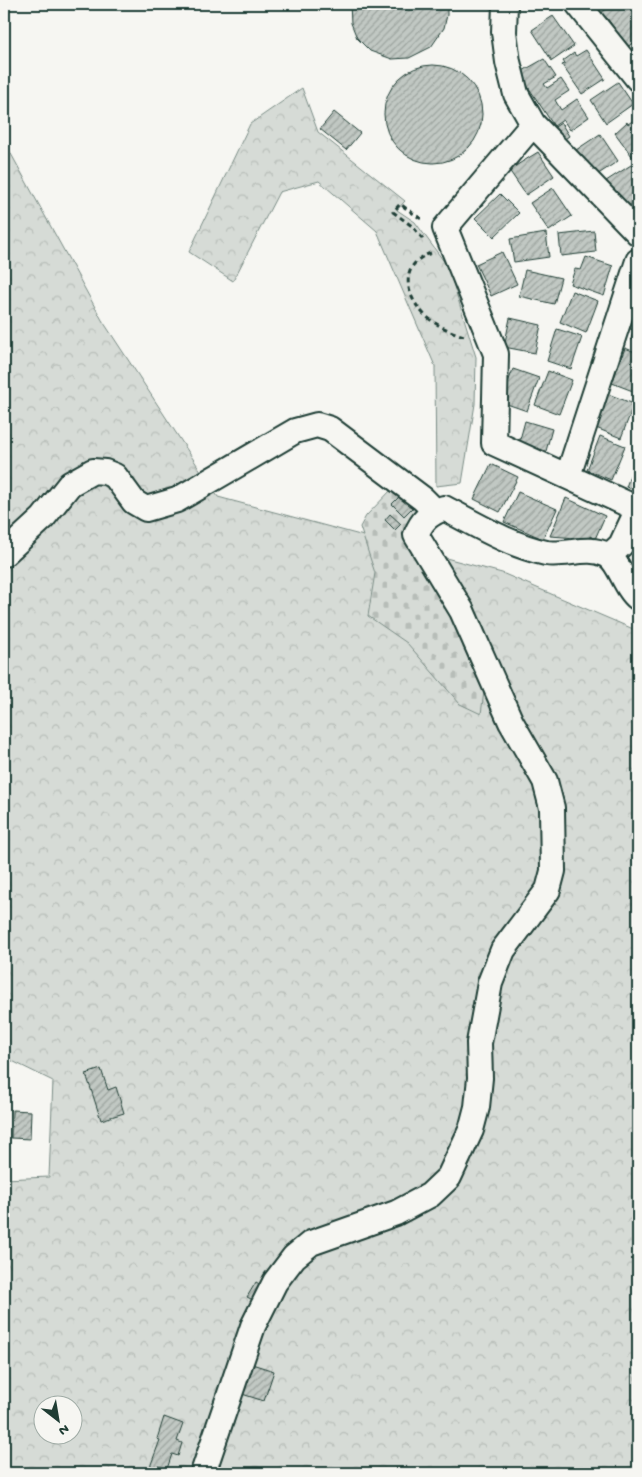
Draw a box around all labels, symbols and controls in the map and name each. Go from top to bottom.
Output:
north arrow [32,1394,82,1444]
text: N [55,1419,72,1439]

